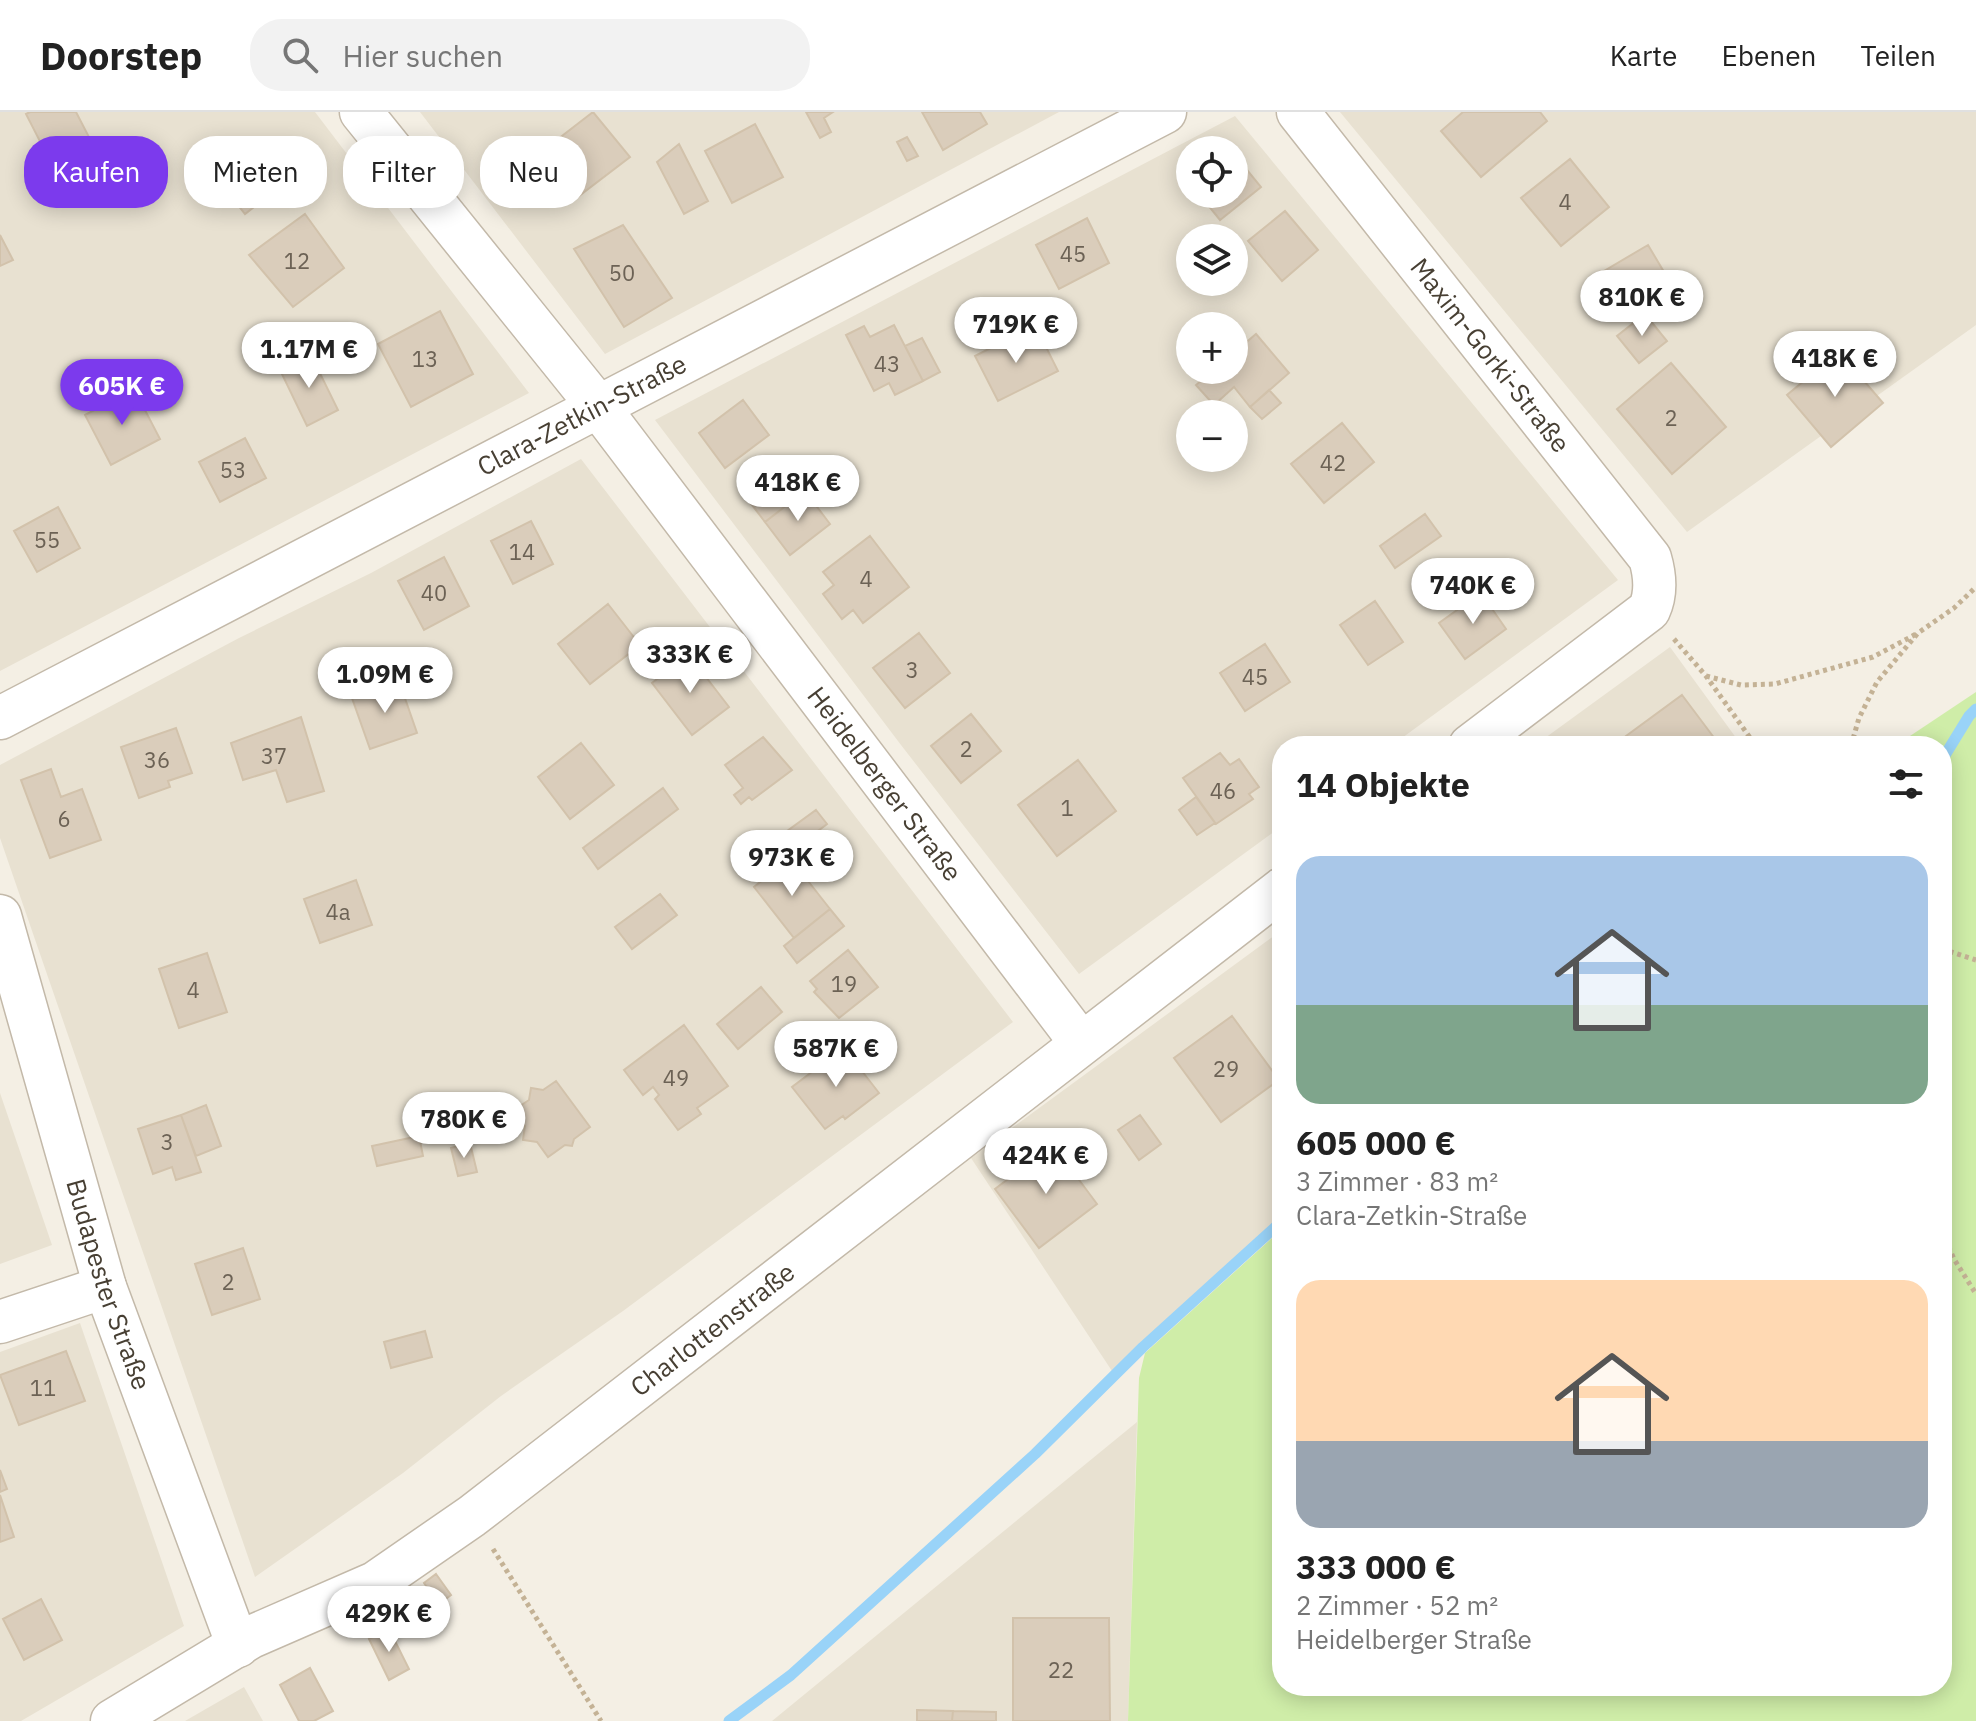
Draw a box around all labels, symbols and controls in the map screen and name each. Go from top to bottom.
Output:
search box [250,19,810,91]
text: Doorstep [40,31,202,80]
icon: search [278,33,322,77]
text: Hier suchen [342,36,503,75]
text: Karte [1610,37,1677,74]
text: Ebenen [1721,37,1817,74]
text: Teilen [1861,37,1936,74]
chip: Kaufen [24,136,168,208]
chip: Mieten [184,136,327,208]
chip: Filter [343,136,464,208]
chip: Neu [480,136,587,208]
map controls [1176,136,1248,472]
button: locate [1176,136,1248,208]
house number: 4 [1558,187,1572,216]
button: layers [1176,224,1248,296]
house number: 45 [1060,239,1086,268]
house number: 12 [284,246,310,275]
street label: Maxim-Gorki-Straße [1403,250,1578,459]
house number: 50 [609,258,635,287]
pin: 810K € [1577,270,1707,338]
text: 810K € [1598,279,1686,313]
pin: 719K € [951,297,1081,365]
text: 719K € [972,306,1060,340]
button: + [1176,312,1248,384]
pin: 1.17M € [235,322,383,390]
text: 1.17M € [260,331,358,365]
pin: 418K € [1770,331,1900,399]
text: 418K € [1791,340,1879,374]
house number: 13 [412,344,438,373]
street label: Clara-Zetkin-Straße [471,346,692,483]
house number: 43 [874,349,900,378]
pin: 605K € [57,359,187,427]
text: 605K € [78,368,166,402]
button: − [1176,400,1248,472]
house number: 2 [1664,403,1678,432]
house number: 42 [1320,448,1346,477]
house number: 53 [220,455,246,484]
pin: 418K € [733,455,863,523]
text: 418K € [754,464,842,498]
house number: 55 [34,525,60,554]
house number: 14 [509,537,535,566]
pin: 740K € [1408,558,1538,626]
house number: 4 [859,564,873,593]
text: 740K € [1429,567,1517,601]
house number: 40 [421,578,447,607]
pin: 333K € [625,627,755,695]
text: 333K € [646,636,734,670]
pin: 1.09M € [311,647,459,715]
house number: 3 [905,655,919,684]
text: 1.09M € [336,656,434,690]
house number: 45 [1242,662,1268,691]
street label: Heidelberger Straße [800,679,970,888]
house number: 2 [959,734,973,763]
house number: 37 [261,741,287,770]
house number: 36 [144,745,170,774]
text: 14 Objekte [1296,762,1470,806]
icon: filters [1884,762,1928,806]
house number: 46 [1210,776,1236,805]
house number: 1 [1060,793,1074,822]
house number: 6 [57,804,71,833]
pin: 973K € [727,830,857,898]
text: 973K € [748,839,836,873]
house number: 4a [326,897,351,926]
icon: home [1540,908,1684,1052]
house number: 19 [831,969,857,998]
house number: 4 [186,975,200,1004]
pin: 587K € [771,1021,901,1089]
text: 587K € [792,1030,880,1064]
house number: 29 [1213,1054,1239,1083]
house number: 49 [663,1063,689,1092]
pin: 780K € [399,1092,529,1160]
text: 780K € [420,1101,508,1135]
text: 605 000 € [1296,1120,1456,1164]
house number: 3 [160,1127,174,1156]
pin: 424K € [981,1128,1111,1196]
text: 424K € [1002,1137,1090,1171]
text: 3 Zimmer · 83 m² [1296,1164,1498,1198]
street label: Budapester Straße [59,1175,160,1394]
text: Clara-Zetkin-Straße [1296,1198,1527,1232]
street label: Charlottenstraße [623,1255,801,1403]
house number: 2 [221,1267,235,1296]
icon: home [1540,1332,1684,1476]
house number: 11 [30,1373,56,1402]
text: 333 000 € [1296,1544,1456,1588]
pin: 429K € [324,1586,454,1654]
text: 2 Zimmer · 52 m² [1296,1588,1498,1622]
text: 429K € [345,1595,433,1629]
text: Heidelberger Straße [1296,1622,1532,1656]
house number: 22 [1048,1655,1074,1684]

